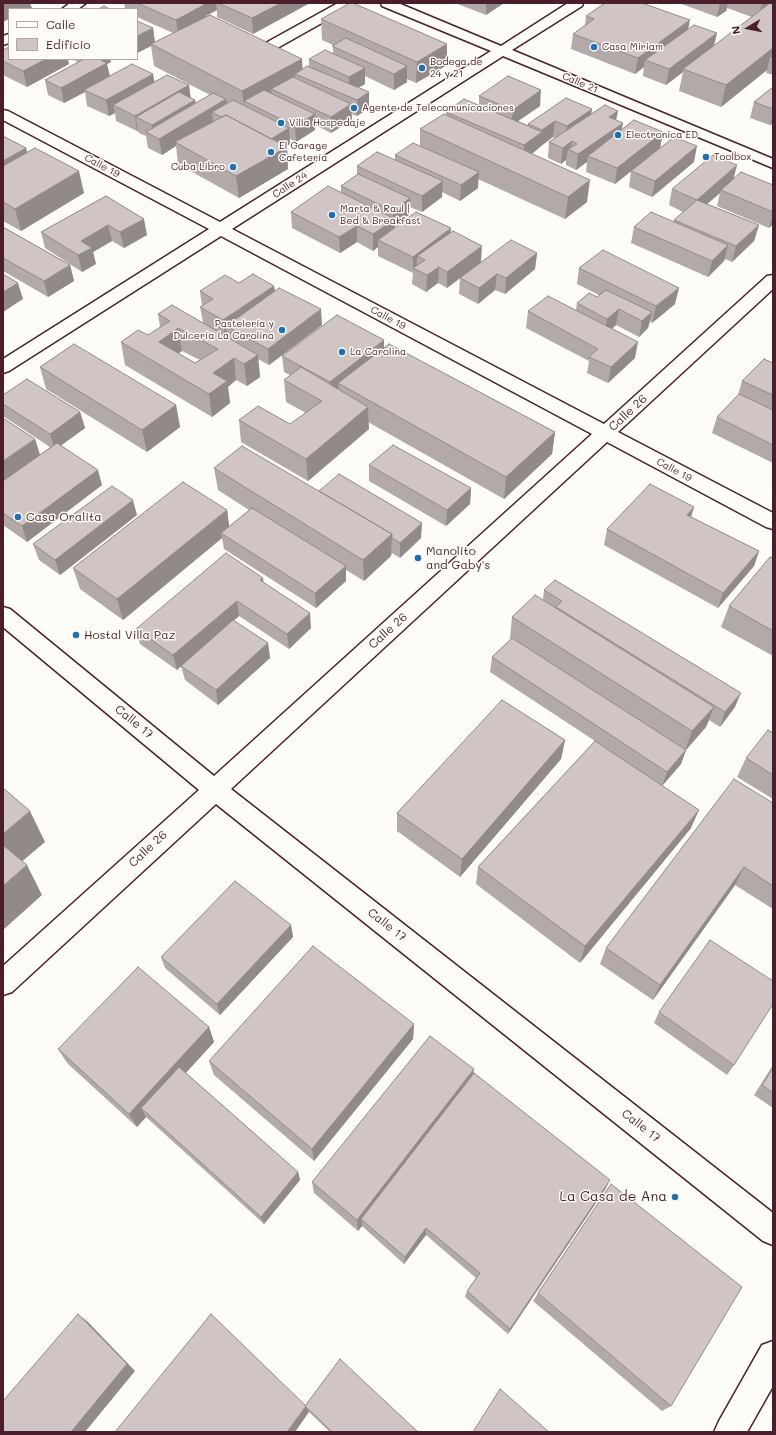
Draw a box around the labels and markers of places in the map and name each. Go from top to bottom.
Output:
place label: Casa Miriam [602,41,663,53]
marker: Casa Miriam [589,42,599,52]
place label: Bodega de 24 y 21 [430,56,482,80]
marker: Bodega de 24 y 21 [417,63,427,73]
place label: Agente de Telecomunicaciones [362,102,514,114]
marker: Agente de Telecomunicaciones [349,103,359,113]
place label: Villa Hospedaje [289,117,365,129]
marker: Villa Hospedaje [276,118,286,128]
place label: Electronica ED [626,129,698,141]
marker: Electronica ED [613,130,623,140]
place label: El Garage Cafetería [279,140,327,164]
marker: El Garage Cafetería [266,147,276,157]
place label: Toolbox [714,151,751,163]
marker: Toolbox [701,152,711,162]
place label: Cuba Libro [171,161,225,173]
marker: Cuba Libro [228,162,238,172]
place label: Marta & Raul | Bed & Breakfast [340,203,421,226]
marker: Marta & Raul | Bed & Breakfast [327,210,337,220]
place label: Pastelería y Dulcería La Carolina [173,318,274,342]
marker: Pastelería y Dulcería La Carolina [277,325,287,335]
place label: La Carolina [350,346,406,358]
marker: La Carolina [337,347,347,357]
place label: Casa Oralita [26,510,102,524]
marker: Casa Oralita [13,512,23,522]
place label: Manolito and Gaby's [426,544,490,572]
marker: Manolito and Gaby's [413,553,423,563]
place label: Hostal Villa Paz [84,628,175,642]
marker: Hostal Villa Paz [71,630,81,640]
place label: La Casa de Ana [560,1189,667,1205]
marker: La Casa de Ana [670,1192,680,1202]

